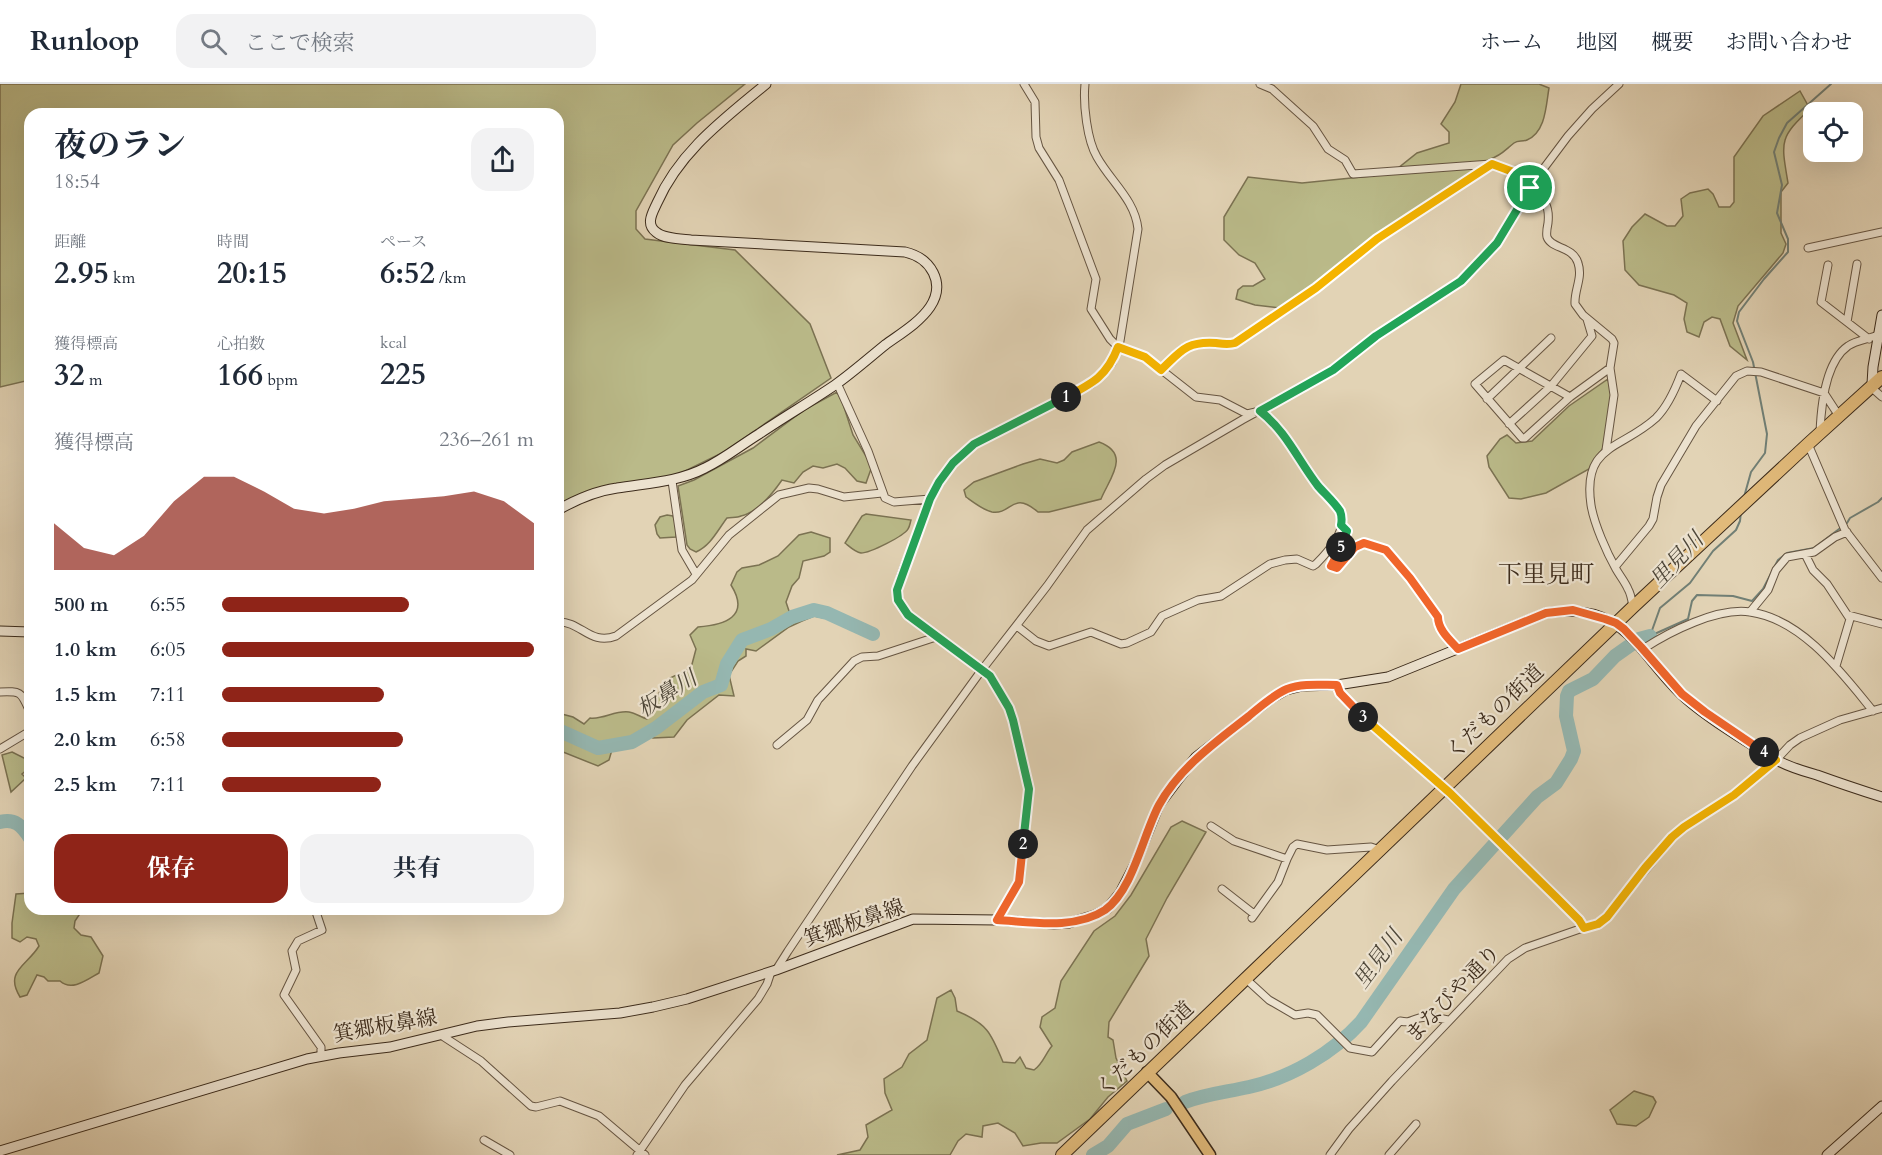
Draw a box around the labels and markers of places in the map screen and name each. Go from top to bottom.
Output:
pin [1504,162,1555,213]
pin: 1 [1051,382,1081,412]
pin: 5 [1326,532,1356,562]
pin: 3 [1348,702,1378,732]
pin: 4 [1749,737,1779,767]
pin: 2 [1008,829,1038,859]

